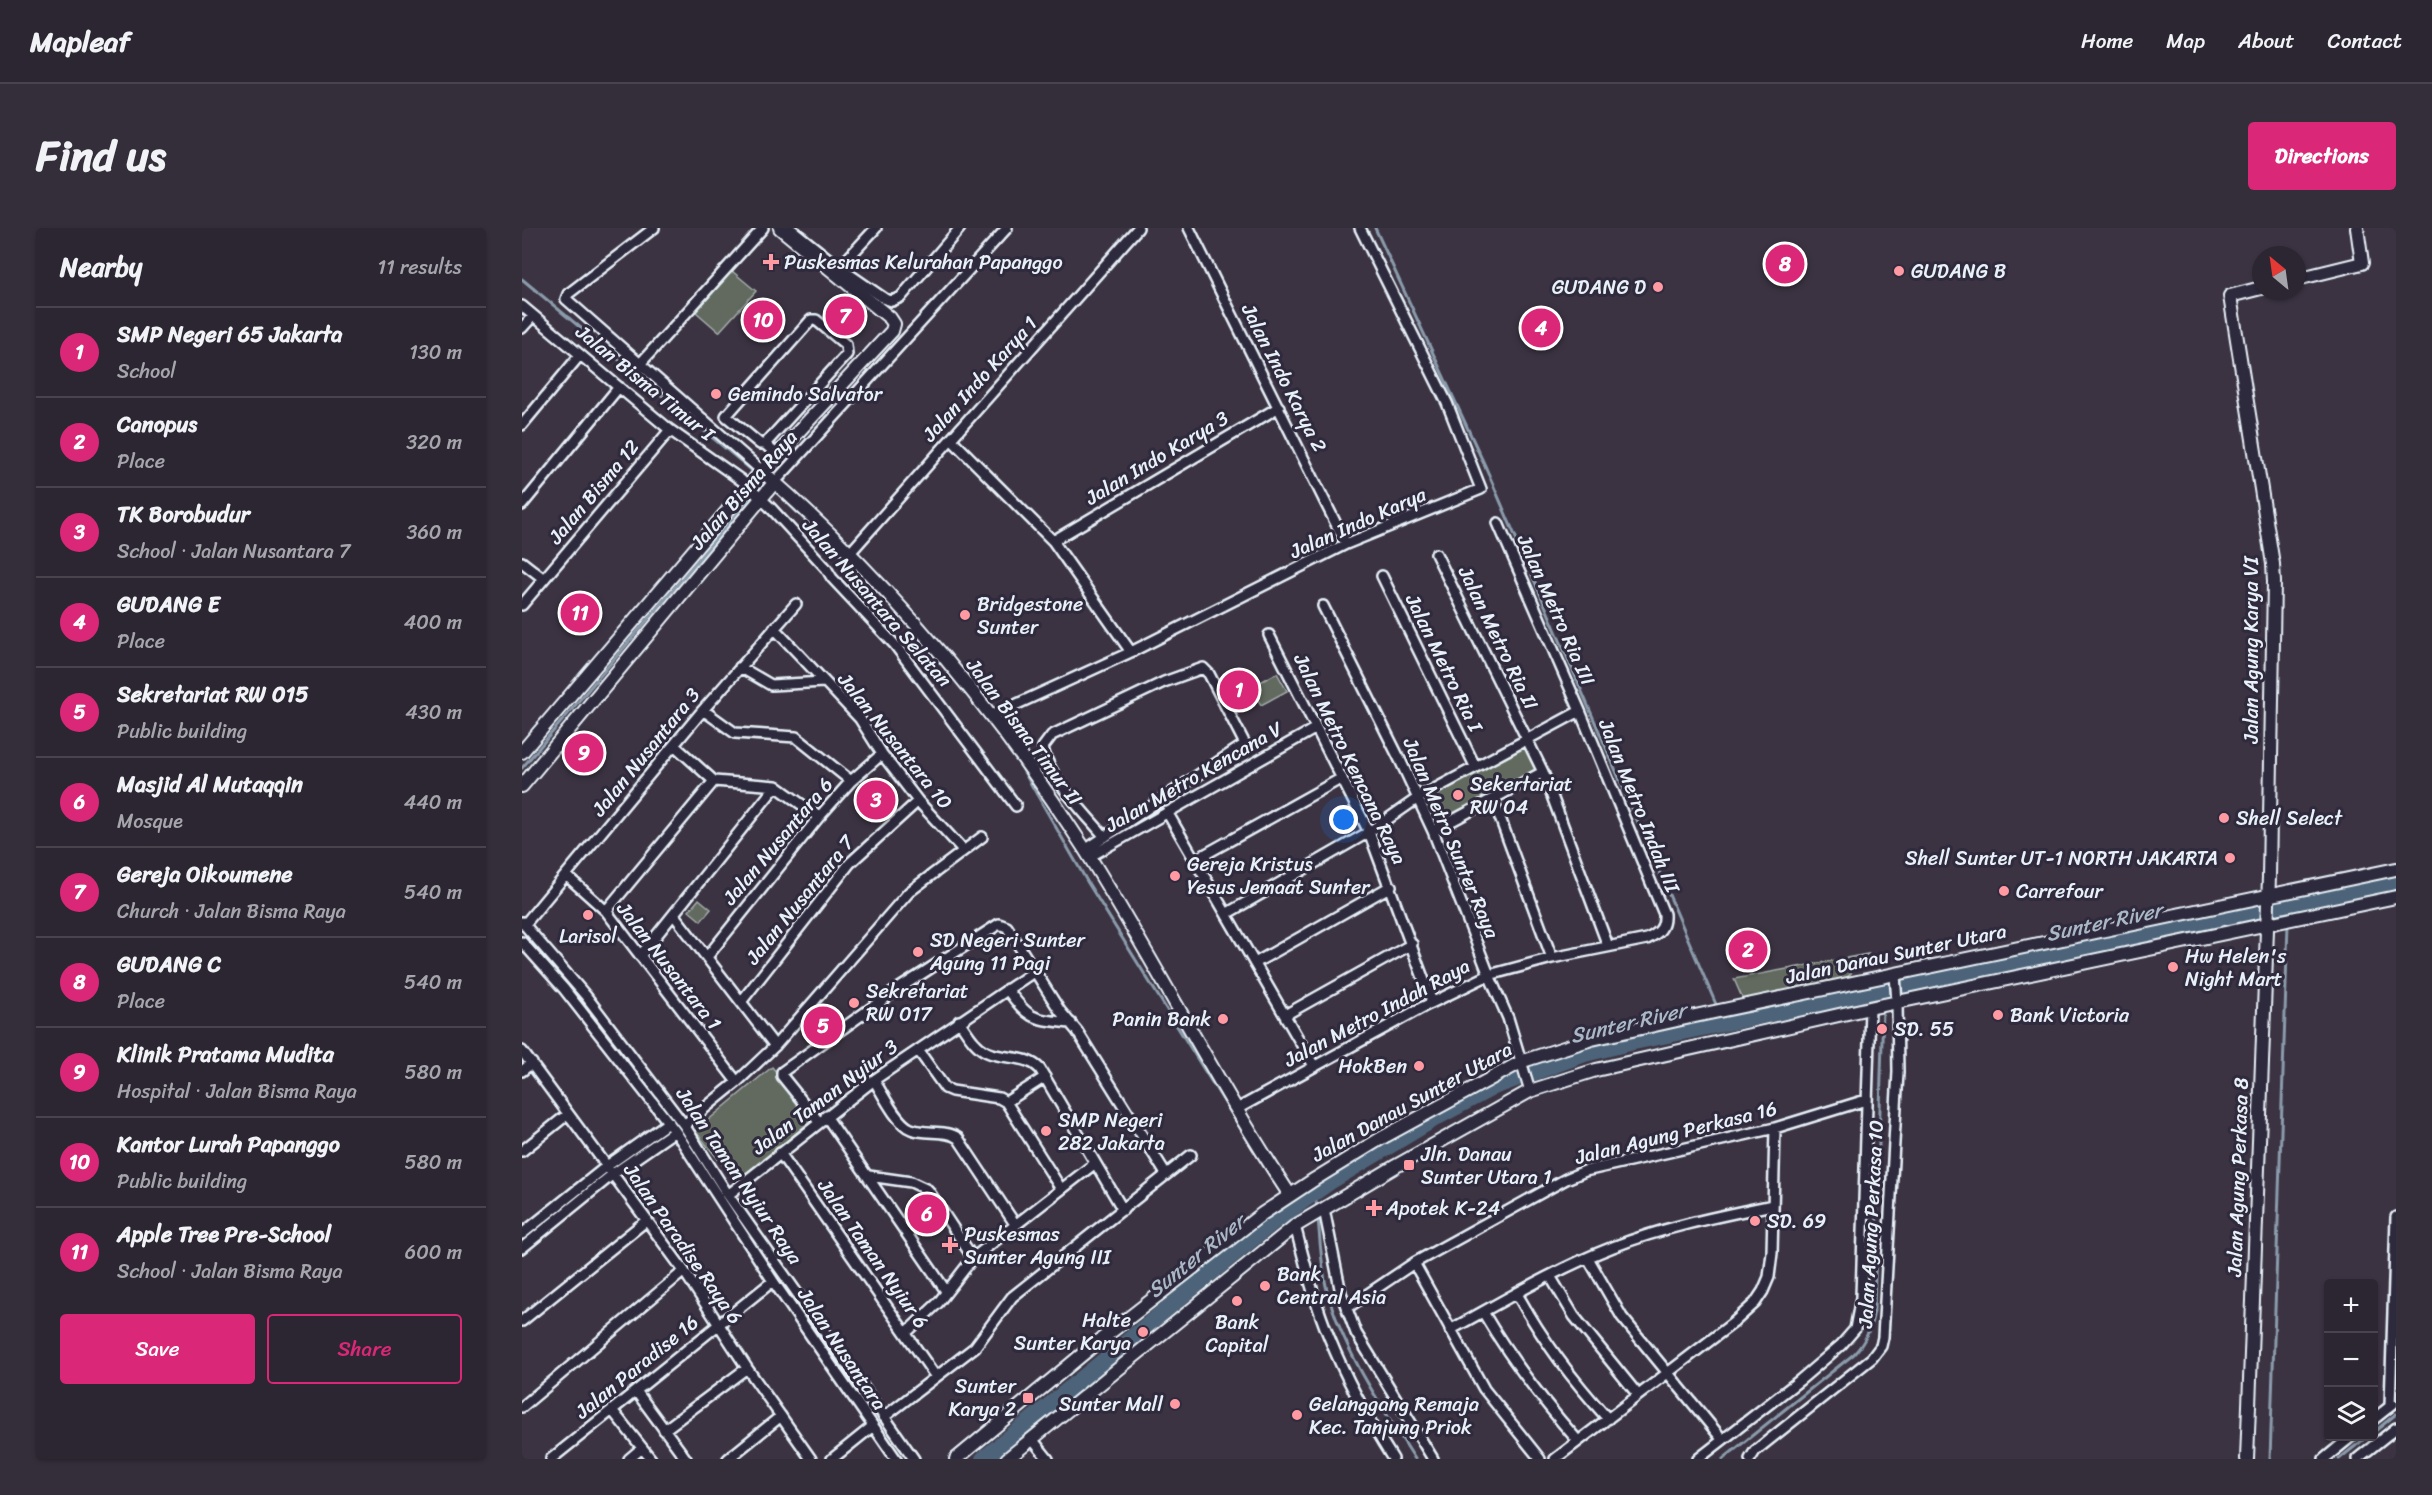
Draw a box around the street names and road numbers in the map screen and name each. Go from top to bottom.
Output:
street label: Jalan Indo Karya 2 [1231,297,1337,459]
street label: Jalan Indo Karya 1 [913,308,1047,451]
street label: Jalan Bisma Timur I [567,315,723,451]
street label: Jalan Indo Karya 3 [1078,401,1236,515]
street label: Jalan Bisma Raya [681,422,807,559]
street label: Jalan Bisma 12 [539,431,649,553]
street label: Jalan Indo Karya [1283,477,1433,569]
street label: Jalan Nusantara Selatan [792,509,961,696]
street label: Jalan Metro Ria III [1507,528,1605,691]
street label: Jalan Agung Karya VI [2234,555,2269,744]
street label: Jalan Metro Ria II [1448,559,1548,716]
street label: Jalan Metro Ria I [1395,587,1493,739]
street label: Jalan Metro Kencana Raya [1283,647,1416,871]
street label: Jalan Bisma Timur II [956,650,1091,813]
street label: Jalan Nusantara 10 [828,664,962,817]
street label: Jalan Nusantara 3 [582,680,709,825]
street label: Jalan Metro Kencana V [1098,712,1290,843]
street label: Jalan Metro Indah III [1588,713,1690,899]
street label: Jalan Metro Sunter Raya [1392,731,1510,945]
street label: Jalan Nusantara 6 [713,769,842,914]
street label: Jalan Nusantara 7 [736,826,864,973]
street label: Jalan Nusantara 1 [607,893,731,1038]
street label: Jalan Danau Sunter Utara [1781,914,2010,995]
street label: Jalan Metro Indah Raya [1276,949,1477,1078]
street label: Jalan Taman Nyiur 3 [743,1030,906,1165]
street label: Jalan Danau Sunter Utara [1304,1032,1519,1172]
street label: Jalan Agung Perkasa 8 [2217,1077,2259,1278]
street label: Jalan Taman Nyiur Raya [666,1079,812,1273]
street label: Jalan Agung Perkasa 16 [1570,1091,1781,1175]
street label: Jalan Agung Perkasa 10 [1848,1119,1894,1330]
street label: Jalan Paradise Raya 6 [614,1155,752,1332]
street label: Jalan Taman Nyiur 6 [812,1175,934,1333]
street label: Jalan Nusantara [787,1280,896,1418]
street label: Jalan Paradise 16 [566,1306,707,1429]

